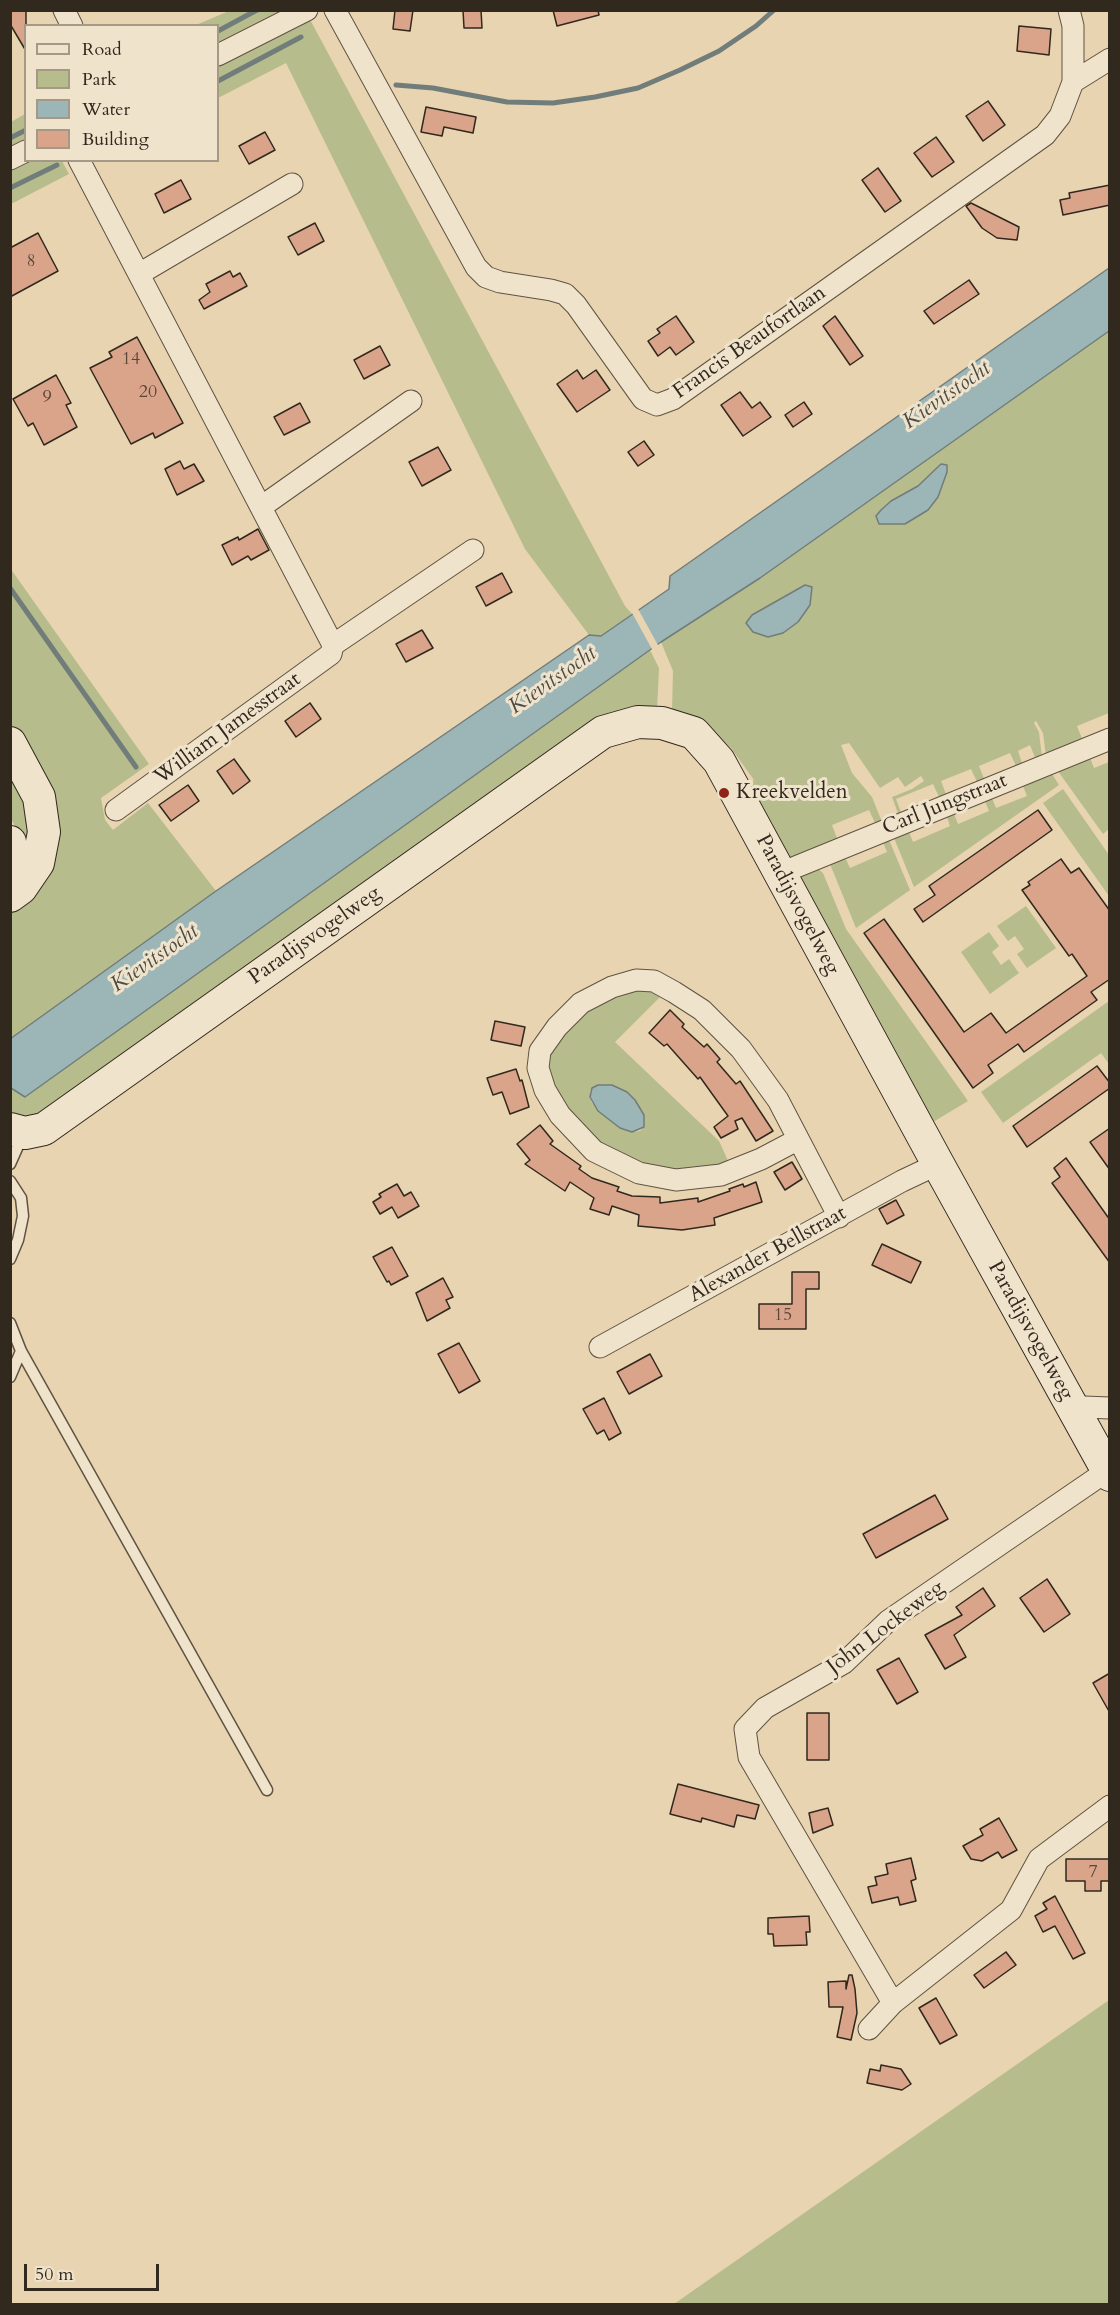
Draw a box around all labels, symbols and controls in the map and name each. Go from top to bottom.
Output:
legend [24,24,219,162]
text: Road [82,37,122,62]
text: Park [82,67,117,92]
text: Water [82,97,130,122]
text: Building [82,127,149,152]
house number: 8 [26,251,36,273]
street label: Francis Beaufortlaan [669,281,831,405]
house number: 14 [122,349,140,371]
water label: Kievitstocht [898,356,996,436]
house number: 20 [139,382,157,404]
house number: 9 [42,387,52,409]
water label: Kievitstocht [504,641,602,721]
street label: William Jamesstraat [150,667,306,791]
street label: Carl Jungstraat [879,769,1011,841]
place label: Kreekvelden [736,780,848,806]
marker: Kreekvelden [717,786,731,800]
street label: Paradijsvogelweg [749,831,845,979]
street label: Paradijsvogelweg [244,881,386,991]
water label: Kievitstocht [106,919,204,999]
street label: Alexander Bellstraat [685,1201,851,1309]
street label: Paradijsvogelweg [981,1257,1079,1405]
house number: 15 [774,1305,792,1327]
street label: John Lockeweg [822,1576,950,1680]
house number: 7 [1088,1862,1098,1884]
scale bar [27,2252,162,2290]
text: 50 m [35,2262,74,2287]

